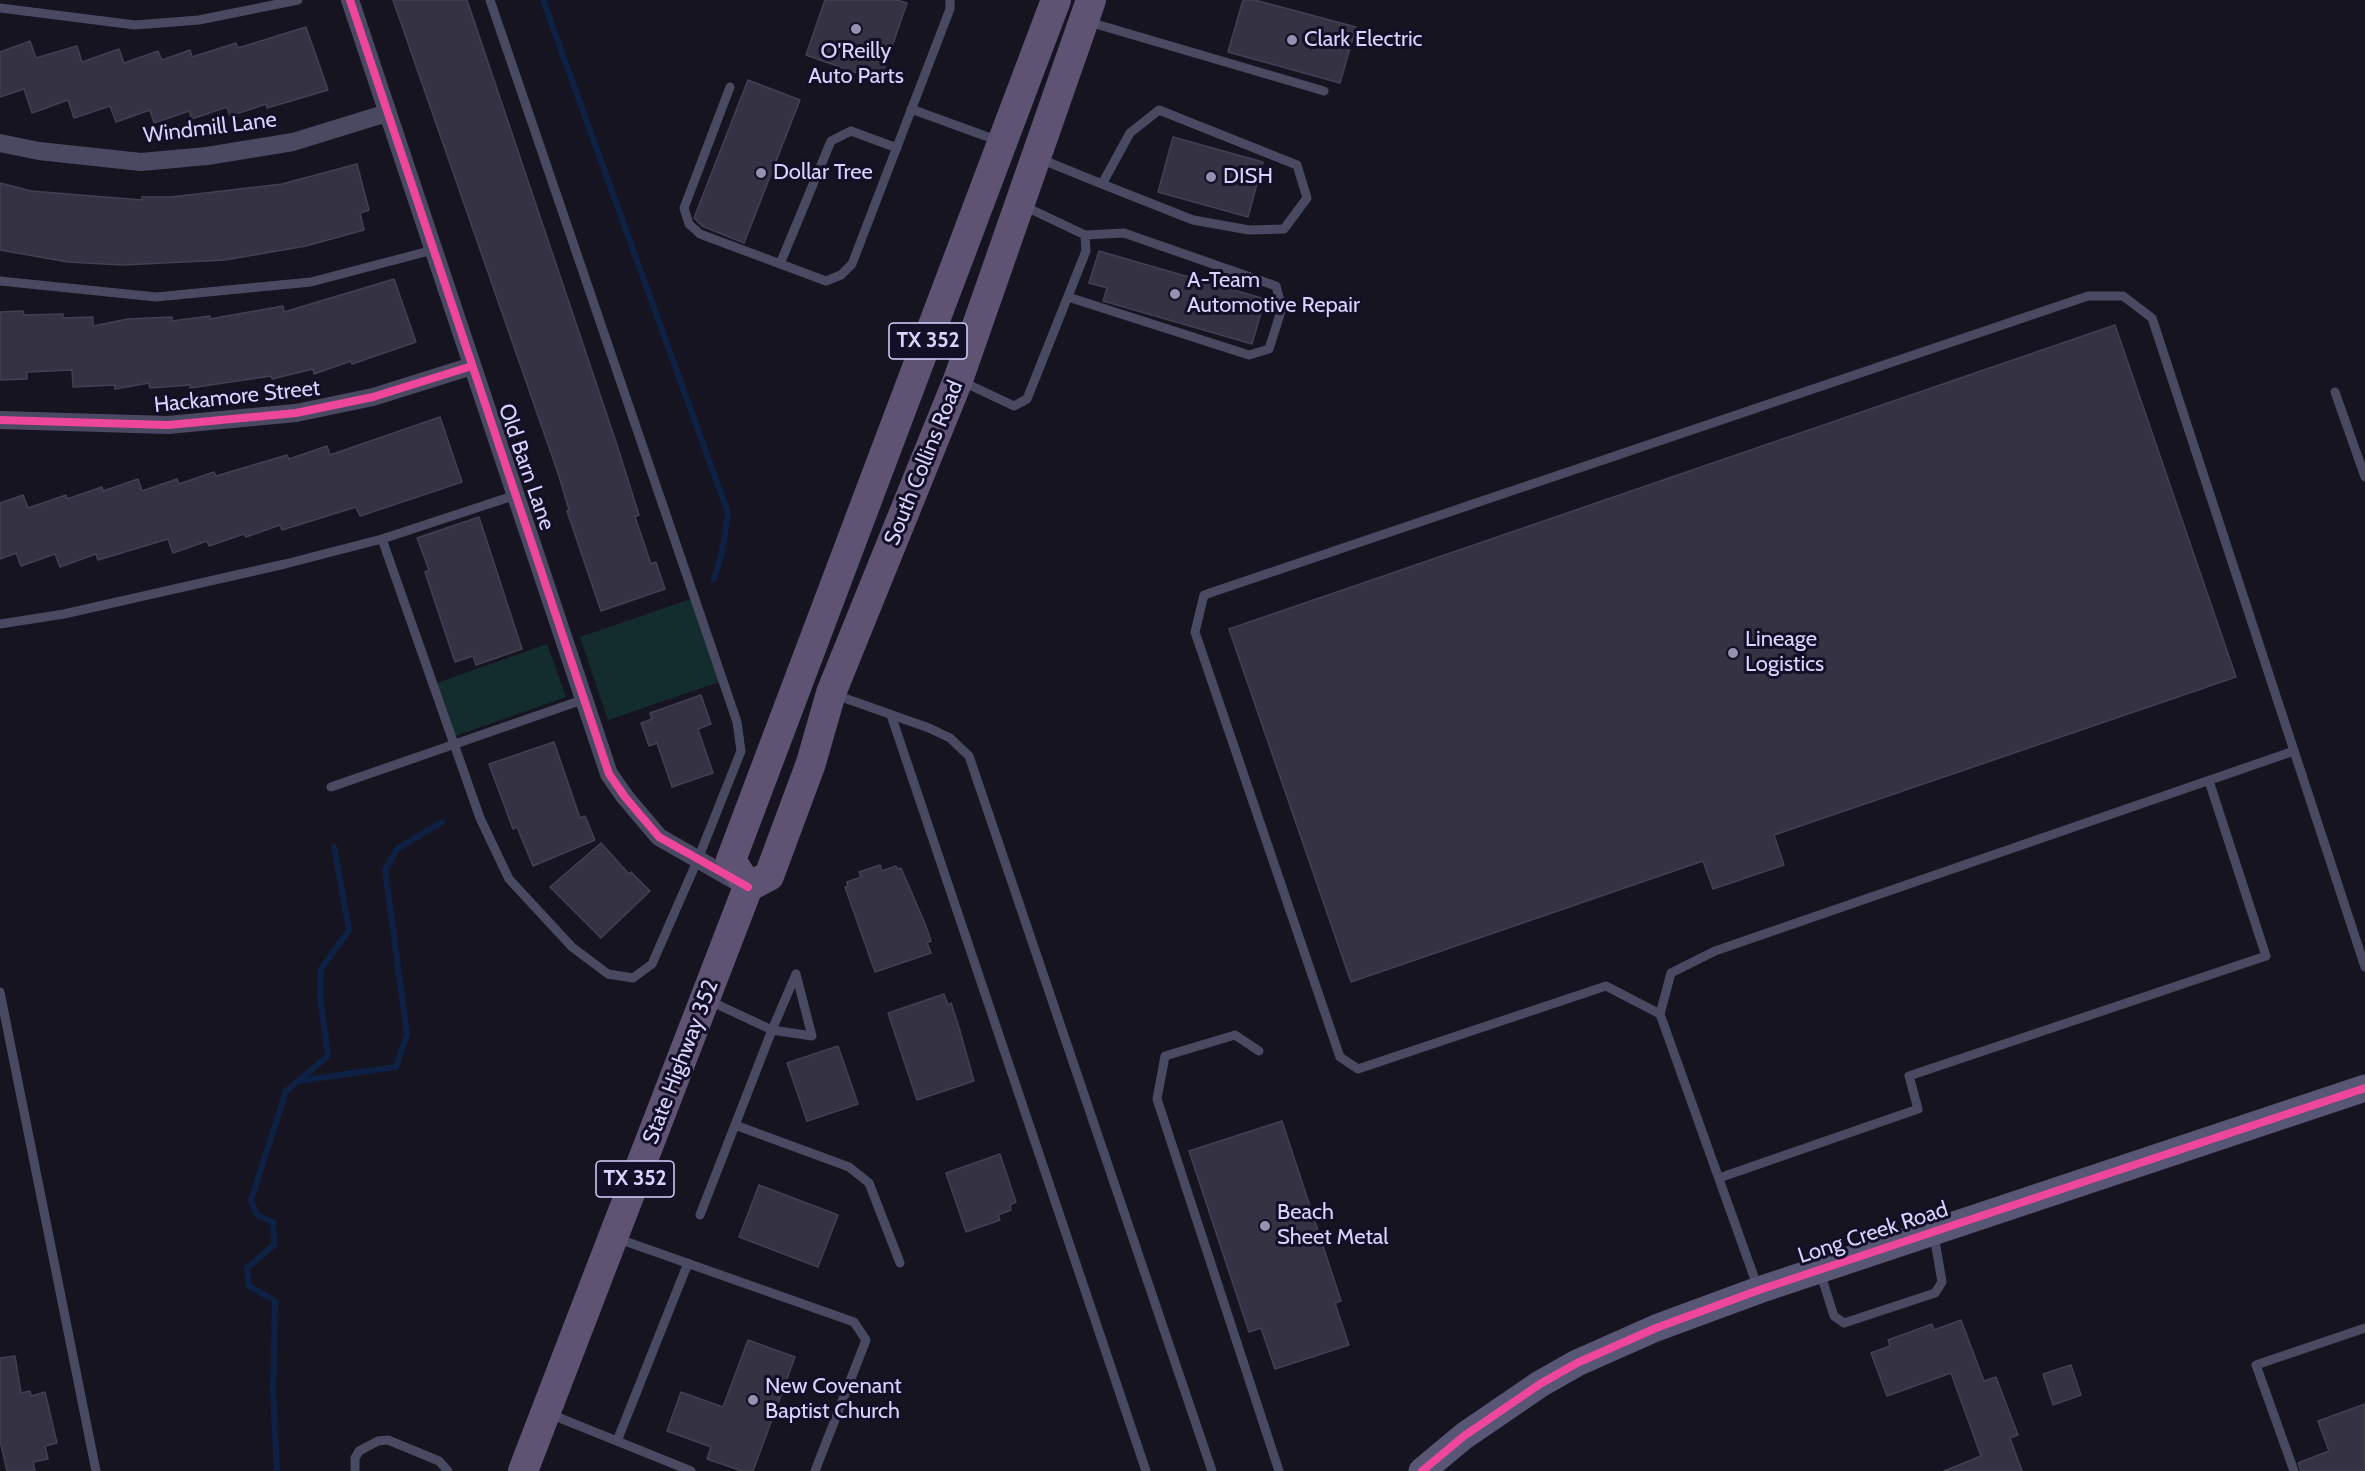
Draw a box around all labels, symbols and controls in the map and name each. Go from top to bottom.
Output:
marker: O'Reilly Auto Parts [849,22,863,36]
place label: Clark Electric [1304,27,1423,53]
marker: Clark Electric [1285,33,1299,47]
place label: O'Reilly Auto Parts [808,39,904,90]
street label: Windmill Lane [142,107,278,149]
place label: Dollar Tree [773,160,873,186]
place label: DISH [1223,164,1273,190]
marker: Dollar Tree [754,166,768,180]
marker: DISH [1204,170,1218,184]
place label: A-Team Automotive Repair [1187,268,1360,320]
marker: A-Team Automotive Repair [1168,287,1182,301]
road number: TX 352 [889,323,967,359]
street label: Hackamore Street [153,375,321,419]
street label: South Collins Road [879,377,969,549]
street label: Old Barn Lane [492,400,560,534]
place label: Lineage Logistics [1745,627,1824,678]
marker: Lineage Logistics [1726,646,1740,660]
street label: State Highway 352 [638,976,724,1148]
road number: TX 352 [596,1161,674,1197]
street label: Long Creek Road [1795,1196,1951,1270]
place label: Beach Sheet Metal [1277,1200,1389,1252]
marker: Beach Sheet Metal [1258,1219,1272,1233]
place label: New Covenant Baptist Church [765,1374,902,1426]
marker: New Covenant Baptist Church [746,1393,760,1407]

